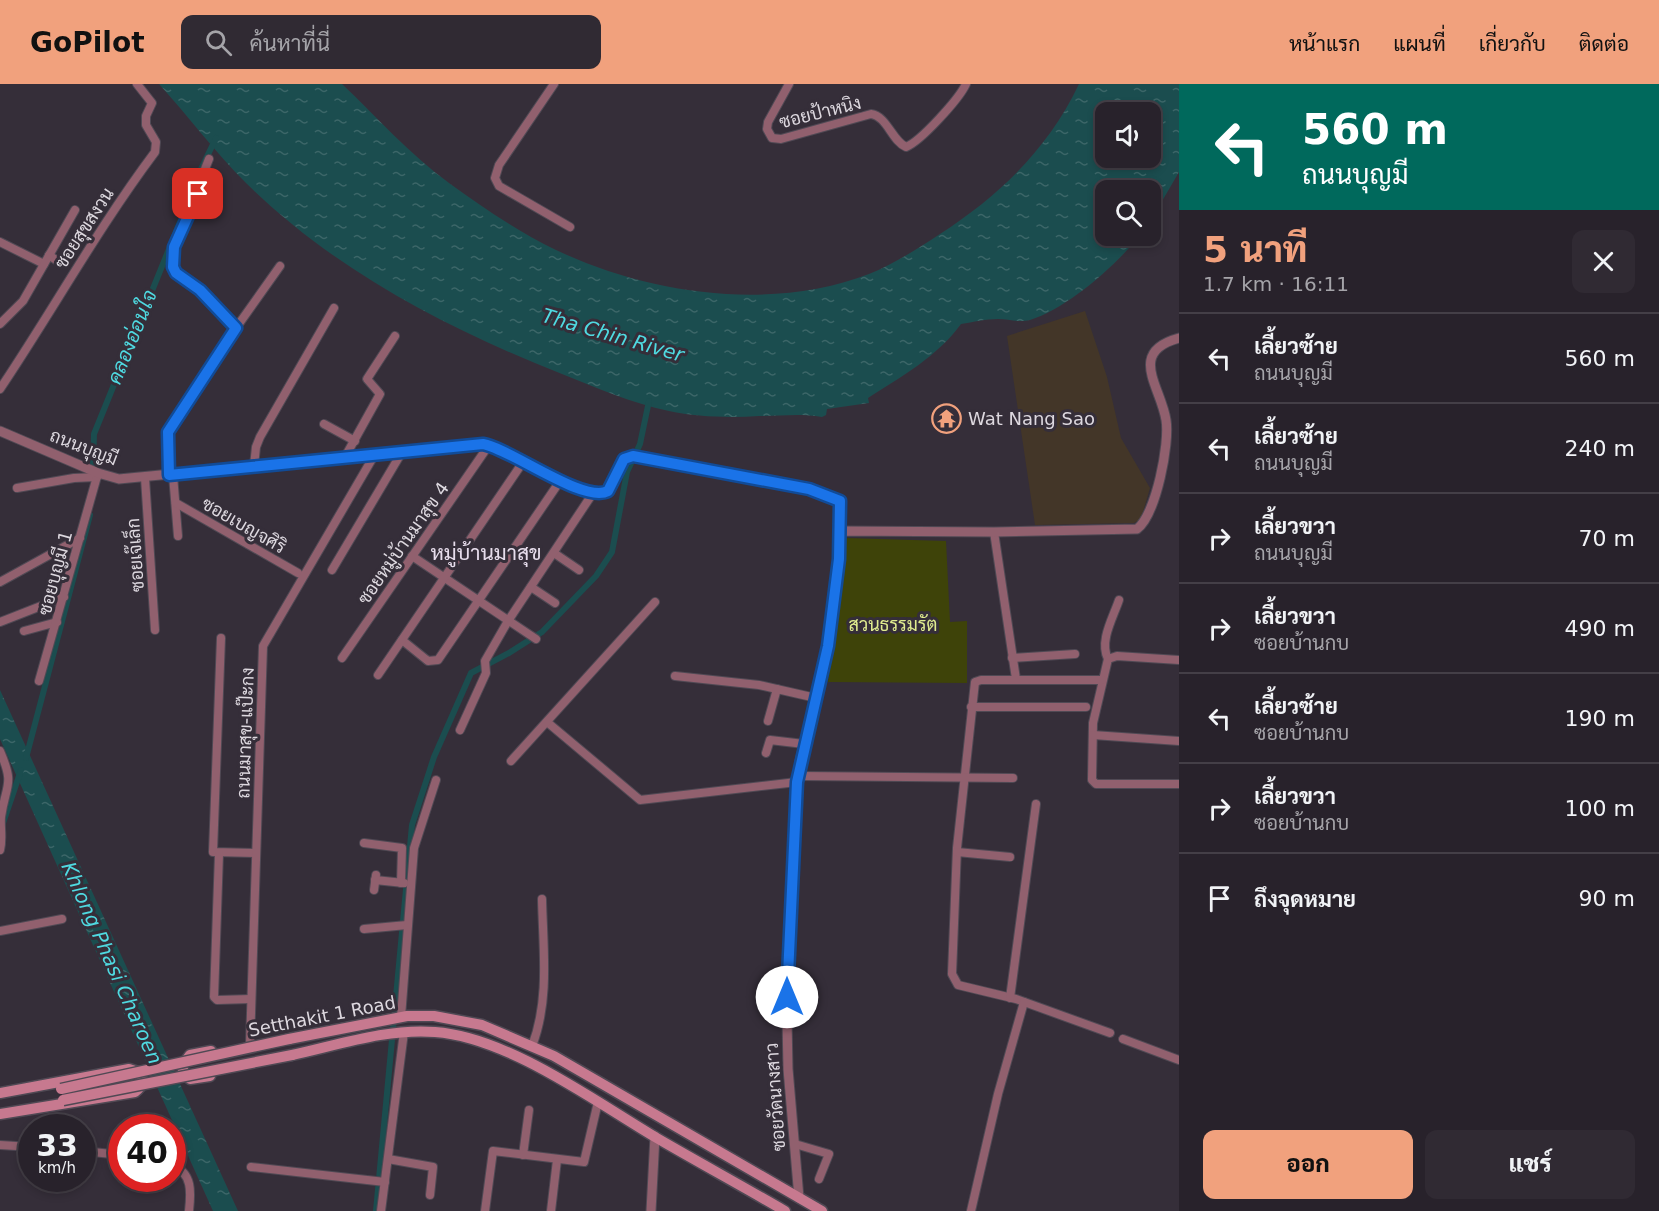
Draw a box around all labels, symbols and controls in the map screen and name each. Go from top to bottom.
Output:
search box [181,15,601,69]
text: GoPilot [30,26,145,59]
icon: search [202,26,235,59]
text: ค้นหาที่นี่ [250,31,330,56]
text: หน้าแรก [1289,32,1360,56]
text: แผนที่ [1393,32,1446,56]
text: เกี่ยวกับ [1479,32,1546,56]
text: ติดต่อ [1579,32,1629,56]
street label: ซอยป้าหนิง [777,92,863,132]
map controls [1095,102,1161,246]
button: sound [1095,102,1161,168]
text: 560 m [1302,105,1448,154]
icon: left [1203,108,1281,186]
text: ถนนบุญมี [1302,159,1409,190]
pin [172,168,223,219]
icon: arrive [181,177,214,210]
button: search [1095,180,1161,246]
street label: ซอยสุขสงวน [50,184,120,274]
text: 5 นาที [1203,229,1307,270]
button: close [1572,230,1635,293]
text: 1.7 km · 16:11 [1203,272,1349,296]
water label: คลองอ่อนใจ [101,286,162,388]
water label: Tha Chin River [539,303,688,367]
text: เลี้ยวซ้าย [1254,334,1338,359]
icon: left [1203,342,1236,375]
text: 560 m [1565,346,1635,371]
text: ถนนบุญมี [1254,361,1333,385]
temple icon: Wat Nang Sao [931,402,963,434]
place label: Wat Nang Sao [968,408,1095,429]
street label: ถนนบุญมี [46,423,122,471]
text: เลี้ยวซ้าย [1254,424,1338,449]
icon: left [1203,432,1236,465]
text: 240 m [1565,436,1635,461]
text: ถนนบุญมี [1254,451,1333,475]
street label: ซอยหมู่บ้านมาสุข 4 [352,477,455,610]
street label: ซอยเบญจศิริ [198,492,290,559]
text: เลี้ยวขวา [1254,514,1336,539]
street label: ซอยเจ๊เล็ก [119,517,148,593]
icon: right [1203,522,1236,555]
text: 70 m [1579,526,1635,551]
street label: ซอยบุญมี 1 [32,528,78,618]
district label: หมู่บ้านมาสุข [430,541,542,568]
text: ถนนบุญมี [1254,541,1333,565]
text: เลี้ยวขวา [1254,604,1336,629]
icon: right [1203,612,1236,645]
park label: สวนธรรมรัต [849,614,938,635]
text: 490 m [1565,616,1635,641]
text: ซอยบ้านกบ [1254,631,1349,655]
street label: ถนนมาสุข-แป๊ะกง [232,667,260,799]
text: เลี้ยวซ้าย [1254,694,1338,719]
icon: left [1203,702,1236,735]
text: 190 m [1565,706,1635,731]
text: ซอยบ้านกบ [1254,721,1349,745]
text: เลี้ยวขวา [1254,784,1336,809]
icon: right [1203,792,1236,825]
text: 100 m [1565,796,1635,821]
text: ซอยบ้านกบ [1254,811,1349,835]
water label: Khlong Phasi Charoen [57,858,167,1068]
icon: arrive [1203,882,1236,915]
text: 90 m [1579,886,1635,911]
text: ถึงจุดหมาย [1254,887,1356,912]
position arrow [755,965,819,1029]
street label: Setthakit 1 Road [247,991,397,1041]
street label: ซอยวัดนางสาว [761,1042,789,1152]
speed limit sign: 40 [108,1114,186,1192]
text: 33 [36,1128,78,1163]
button: ออก [1203,1130,1413,1199]
button: แชร์ [1425,1130,1635,1199]
text: km/h [38,1159,76,1177]

